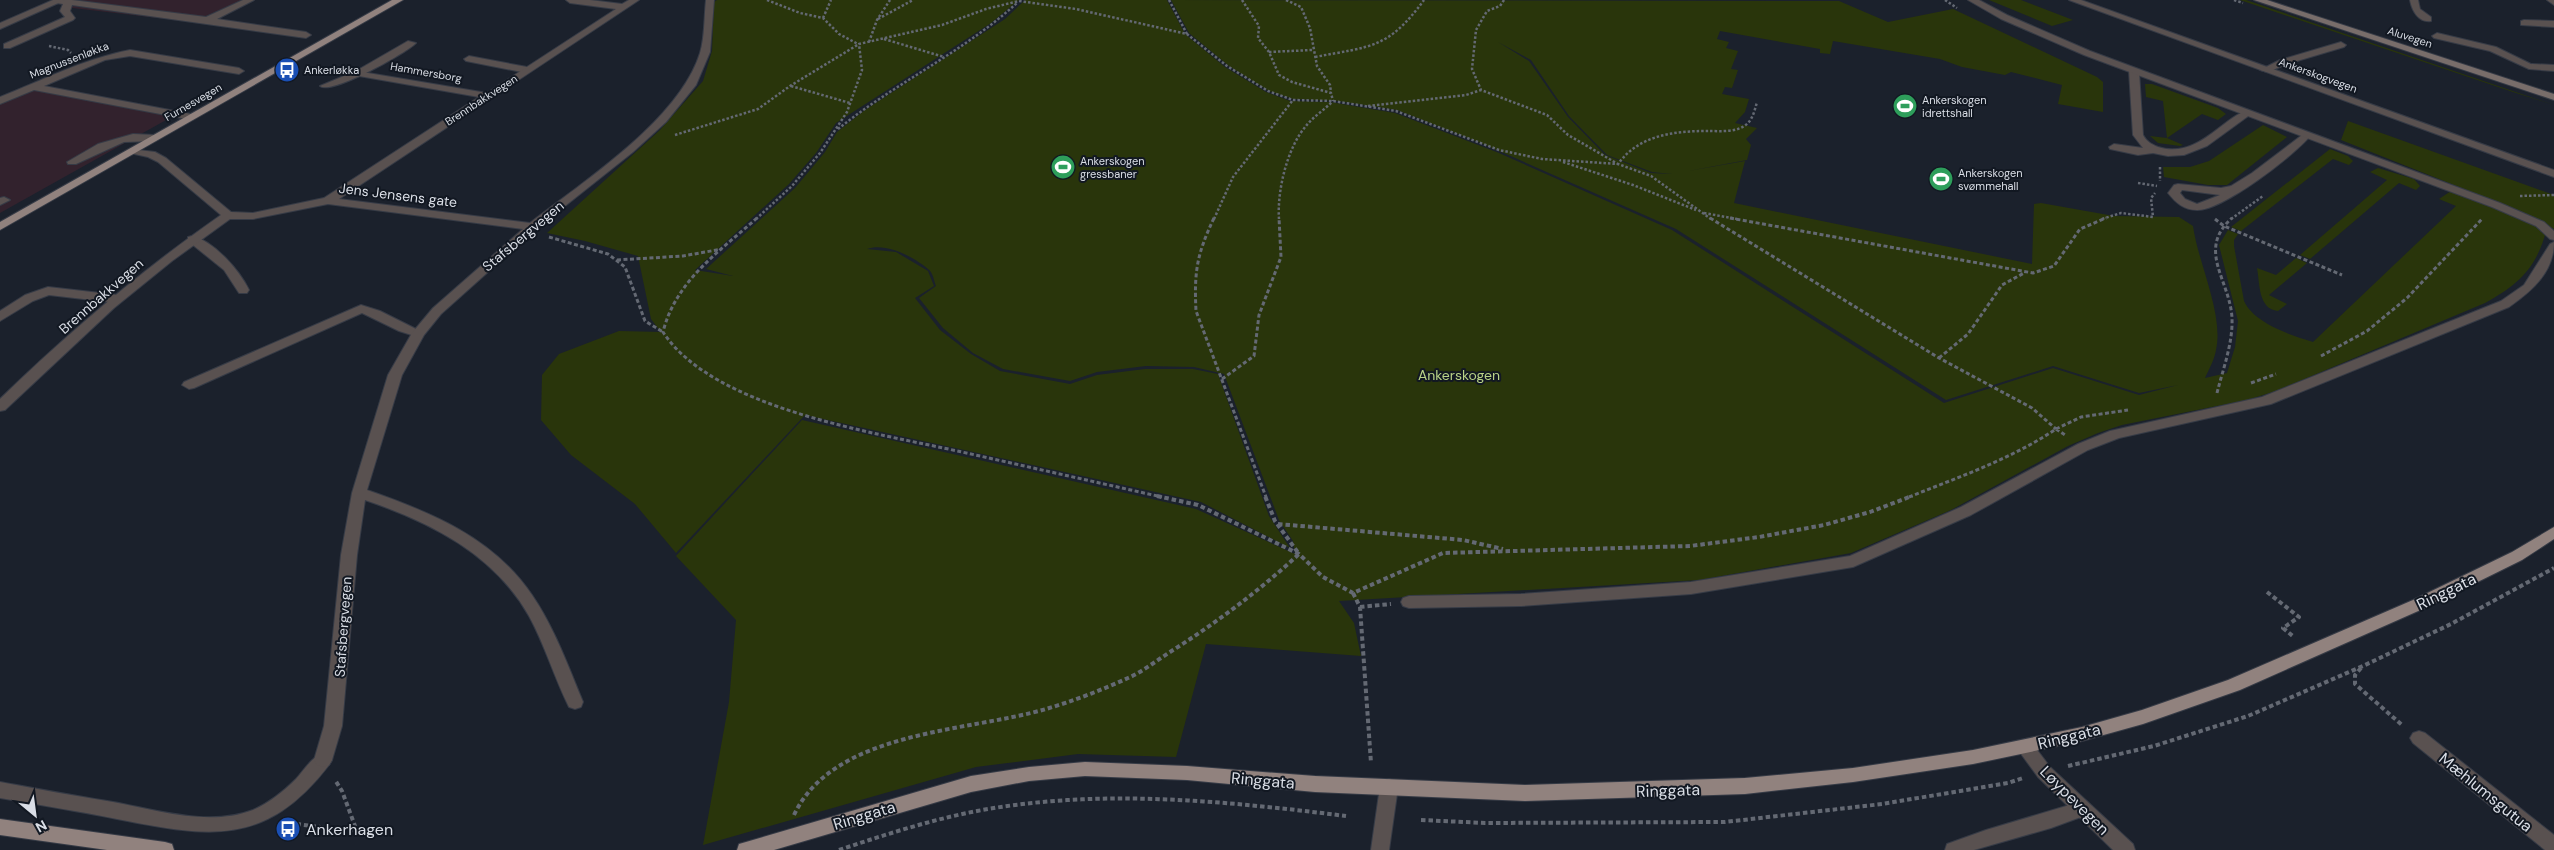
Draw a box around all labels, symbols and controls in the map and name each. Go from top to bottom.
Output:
street label: Aluvegen [2386,23,2434,51]
street label: Magnussenløkka [27,38,111,82]
street label: Ankerskogvegen [2277,54,2359,96]
bus stop icon: Ankerløkka [274,57,300,83]
street label: Hammersborg [389,59,463,85]
place label: Ankerløkka [304,63,359,77]
street label: Brennbakkvegen [442,71,520,129]
street label: Furnesvegen [162,80,224,124]
sports icon: Ankerskogen idrettshall [1892,93,1918,119]
place label: Ankerskogen idrettshall [1922,93,1987,120]
sports icon: Ankerskogen gressbaner [1050,154,1076,180]
place label: Ankerskogen gressbaner [1080,154,1145,181]
sports icon: Ankerskogen svømmehall [1928,166,1954,192]
place label: Ankerskogen svømmehall [1958,166,2023,193]
street label: Jens Jensens gate [338,179,458,211]
street label: Stafsbergvegen [479,197,567,275]
street label: Brennbakkvegen [55,254,147,338]
park label: Ankerskogen [1418,366,1500,384]
street label: Ringgata [2413,568,2480,615]
street label: Stafsbergvegen [331,576,355,678]
street label: Ringgata [2036,719,2103,754]
street label: Mæhlumsgutua [2435,748,2537,837]
street label: Løypevegen [2036,761,2114,839]
street label: Ringgata [1230,767,1296,794]
street label: Ringgata [1636,779,1700,802]
north arrow [10,790,60,840]
street label: Ringgata [831,796,898,835]
text: N [32,816,50,837]
bus stop icon: Ankerhagen [275,816,301,842]
place label: Ankerhagen [306,819,393,840]

